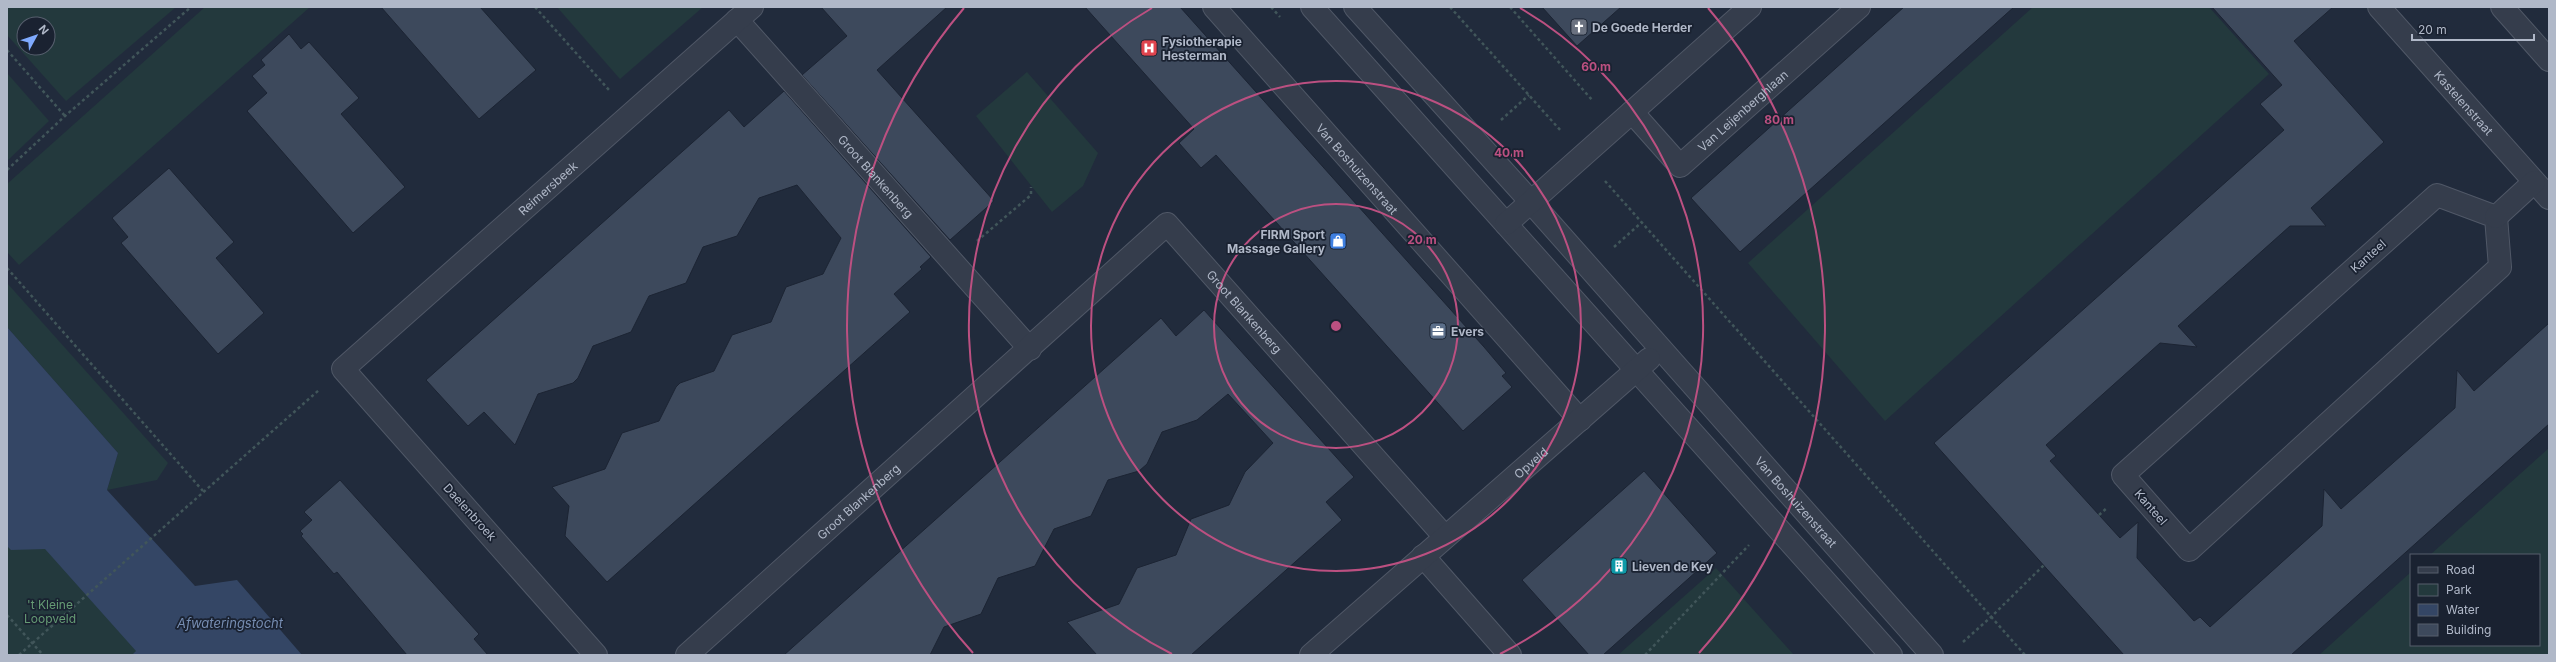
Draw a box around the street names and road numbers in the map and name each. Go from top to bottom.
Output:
street label: Van Leijenberghlaan [1695,67,1791,154]
street label: Kastelenstraat [2431,67,2497,138]
street label: Van Boshuizenstraat [1313,120,1401,217]
street label: Groot Blankenberg [835,131,917,221]
street label: Reimersbeek [515,158,580,218]
street label: Kanteel [2347,236,2389,276]
street label: Groot Blankenberg [1204,267,1285,356]
street label: Opveld [1511,444,1551,481]
street label: Van Boshuizenstraat [1752,453,1841,550]
street label: Groot Blankenberg [814,460,903,542]
street label: Daelenbroek [440,480,500,544]
street label: Kanteel [2131,486,2171,528]

